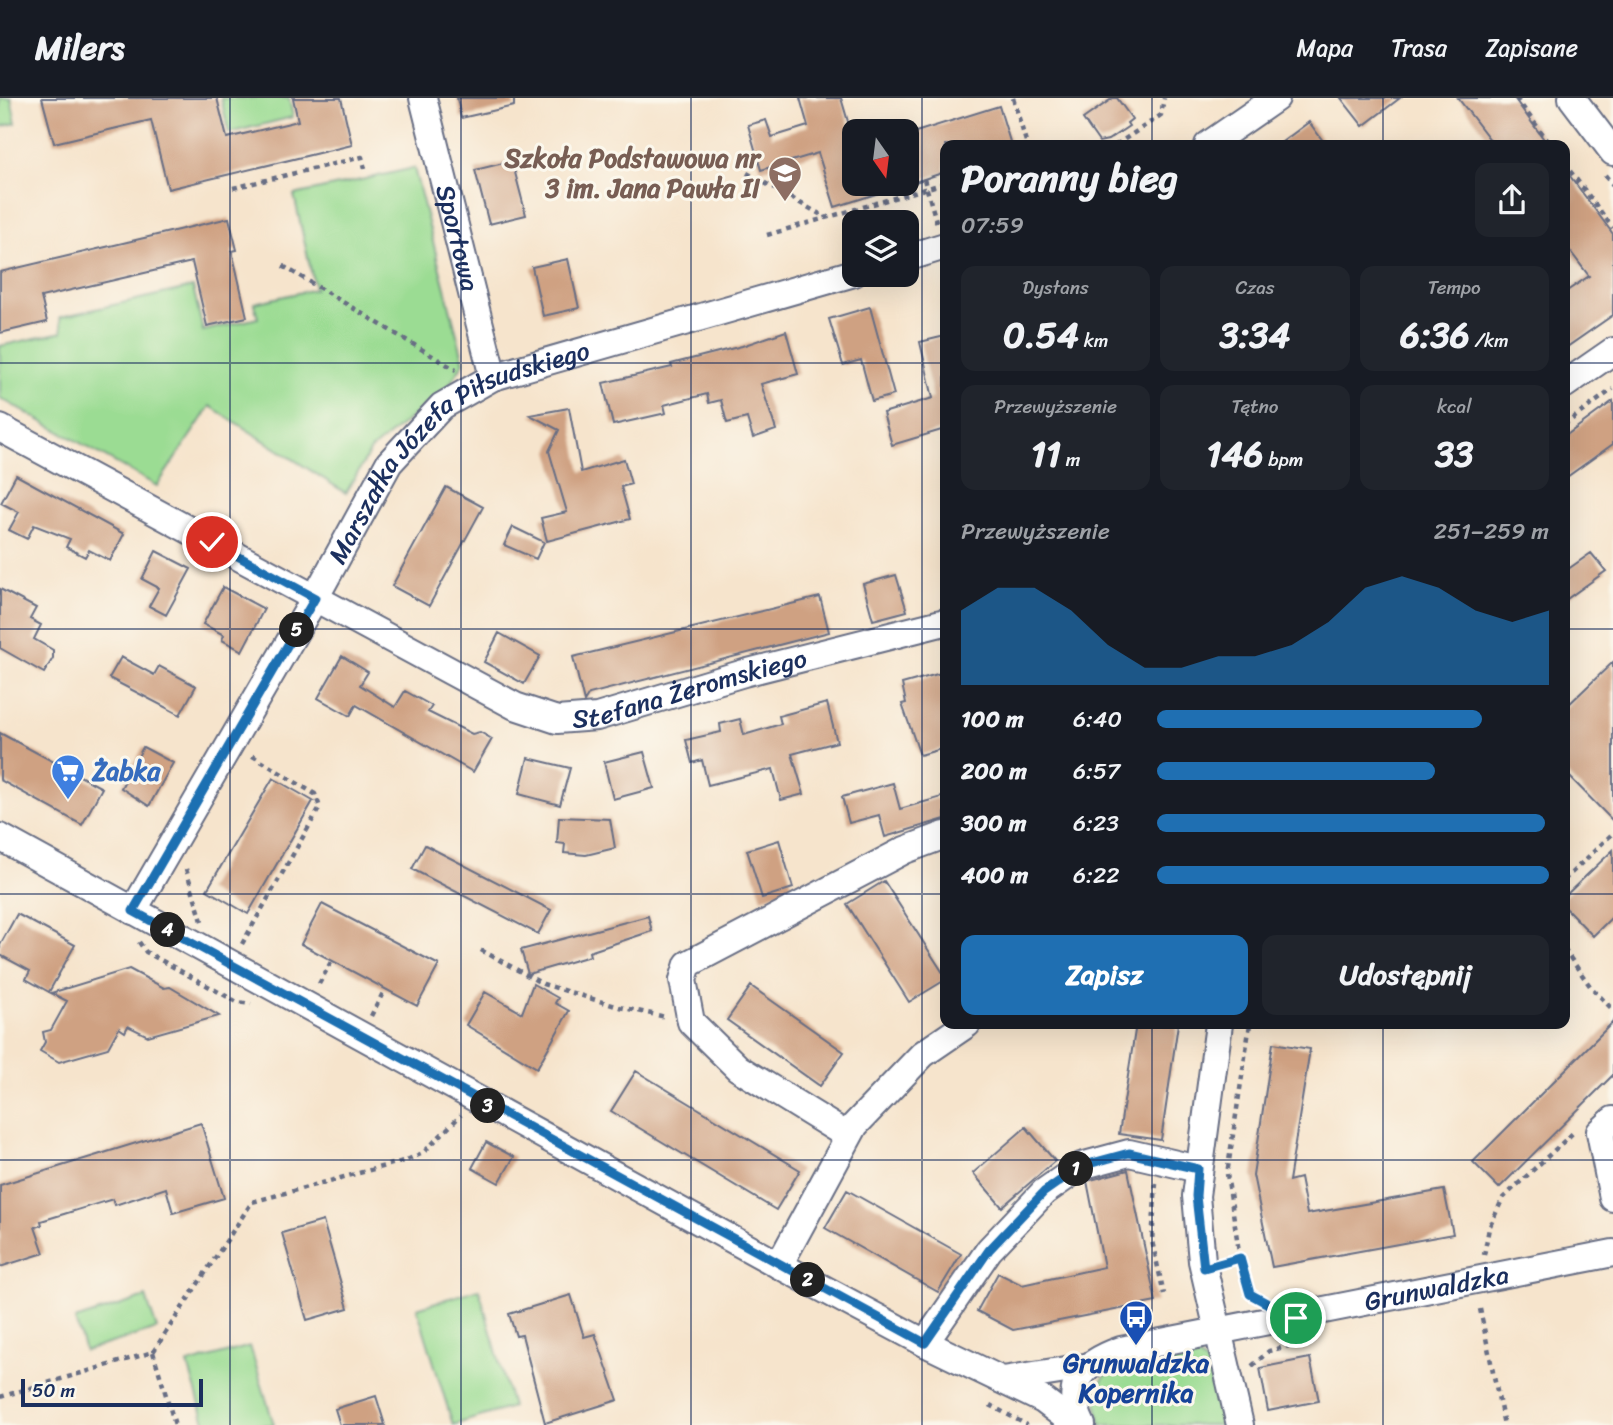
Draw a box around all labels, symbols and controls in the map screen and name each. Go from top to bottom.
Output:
text: Milers [35,19,124,77]
text: Mapa [1297,27,1353,69]
text: Trasa [1391,27,1447,69]
text: Zapisane [1485,27,1578,69]
north arrow [842,119,919,196]
map controls [842,119,919,287]
place label: Szkoła Podstawowa nr 3 im. Jana Pawła II [503,135,762,211]
text: Poranny bieg [961,145,1178,212]
school or university icon: Szkoła Podstawowa nr 3 im. Jana Pawła II [766,154,804,203]
button: share [1475,163,1549,237]
street label: Sportowa [423,179,494,296]
text: 07:59 [961,205,1024,246]
button: layers [842,210,919,287]
text: Dystans [1023,271,1089,304]
text: Czas [1235,271,1275,304]
text: Tempo [1428,271,1481,304]
text: 0.54 [1003,304,1079,366]
text: 3:34 [1220,304,1290,366]
text: 6:36 [1400,304,1470,366]
text: km [1079,324,1108,357]
text: /km [1470,324,1509,357]
street label: Marszałka Józefa Piłsudskiego [315,327,595,572]
text: Przewyższenie [994,390,1117,423]
text: Tętno [1232,390,1278,423]
text: kcal [1437,390,1472,423]
text: 11 [1031,423,1061,485]
text: 146 [1207,423,1263,485]
text: 33 [1435,423,1474,485]
text: m [1061,443,1080,476]
text: bpm [1263,443,1303,476]
text: Przewyższenie [961,511,1110,552]
text: 251–259 m [1434,511,1549,552]
pin [182,512,242,572]
icon: check [193,523,231,561]
pin: 5 [280,612,314,648]
text: 5 [291,613,302,646]
street label: Stefana Żeromskiego [571,635,812,742]
text: 100 m [961,699,1024,740]
text: 6:40 [1073,699,1122,740]
place label: Żabka [91,748,161,794]
text: 200 m [961,751,1027,792]
text: 6:57 [1073,751,1120,792]
supermarket icon: Żabka [49,752,87,801]
text: 300 m [961,803,1026,844]
text: 6:23 [1073,803,1119,844]
text: 400 m [961,855,1028,896]
text: 6:22 [1073,855,1120,896]
pin: 4 [150,912,186,948]
text: 4 [162,913,173,946]
button: Zapisz [961,935,1248,1015]
button: Udostępnij [1262,935,1549,1015]
pin: 3 [470,1088,505,1124]
text: 3 [482,1089,493,1122]
pin: 1 [1058,1152,1094,1186]
text: 1 [1071,1152,1080,1185]
street label: Grunwaldzka [1360,1251,1513,1325]
pin: 2 [790,1262,826,1298]
text: 2 [802,1263,813,1296]
pin [1266,1288,1326,1348]
bus stop icon: Grunwaldzka Kopernika [1117,1298,1155,1347]
icon: arrive [1277,1299,1315,1337]
place label: Grunwaldzka Kopernika [1063,1340,1210,1416]
text: 50 m [32,1374,75,1407]
scale bar [21,1376,203,1408]

